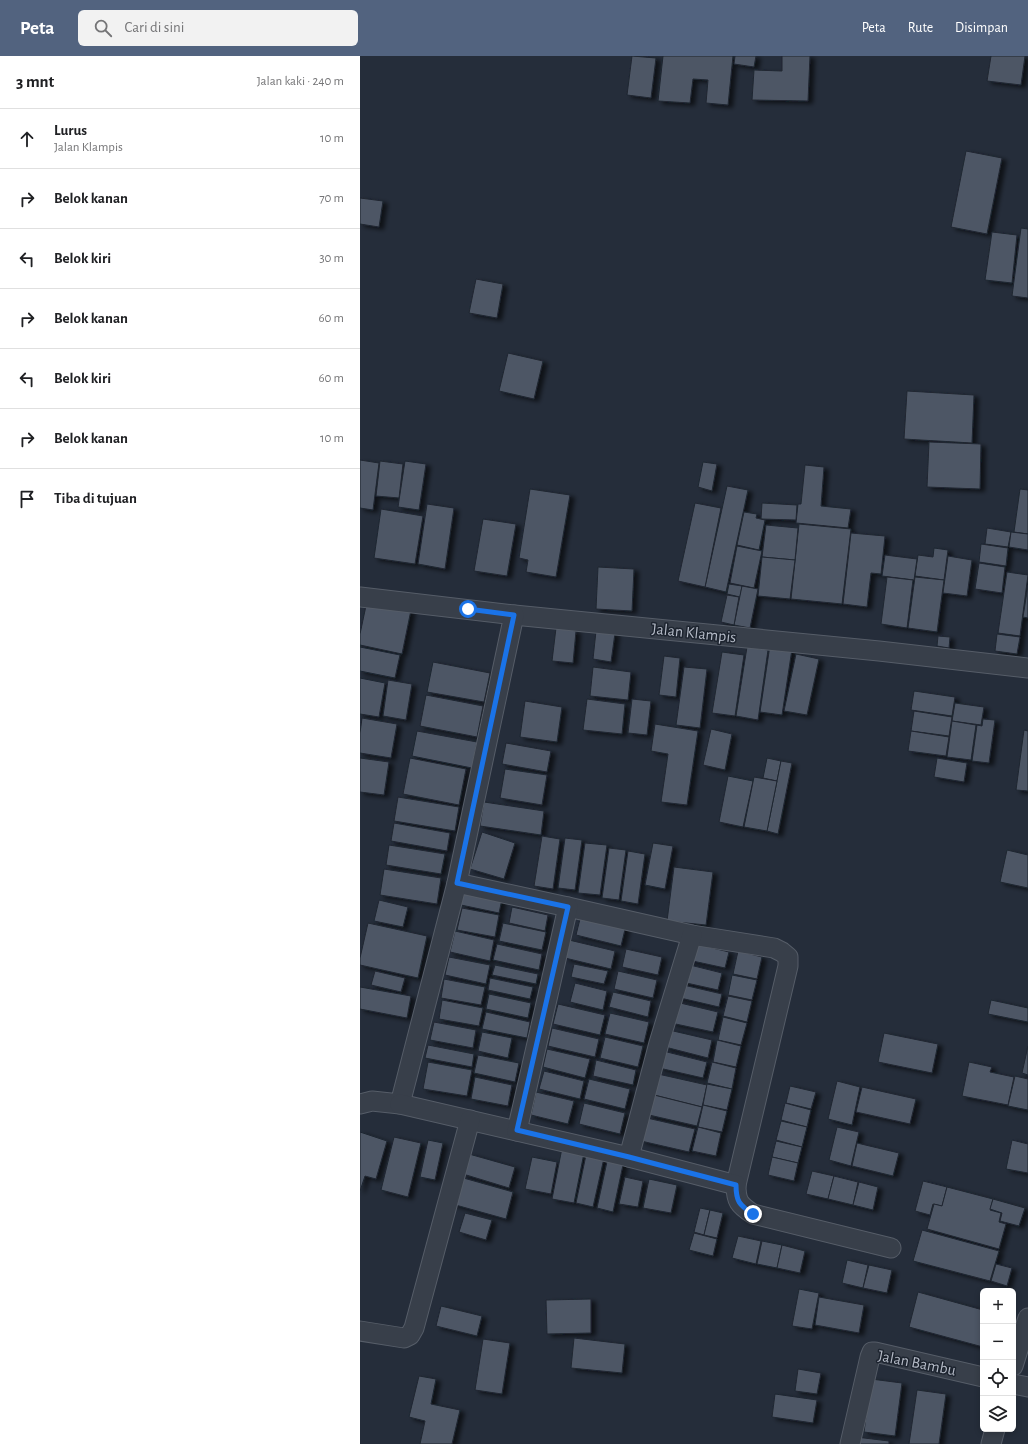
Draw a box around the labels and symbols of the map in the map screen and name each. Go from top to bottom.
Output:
route start [459,600,477,618]
street label: Jalan Klampis [651,621,737,645]
route end [744,1205,762,1223]
street label: Jalan Bambu [877,1348,957,1378]

